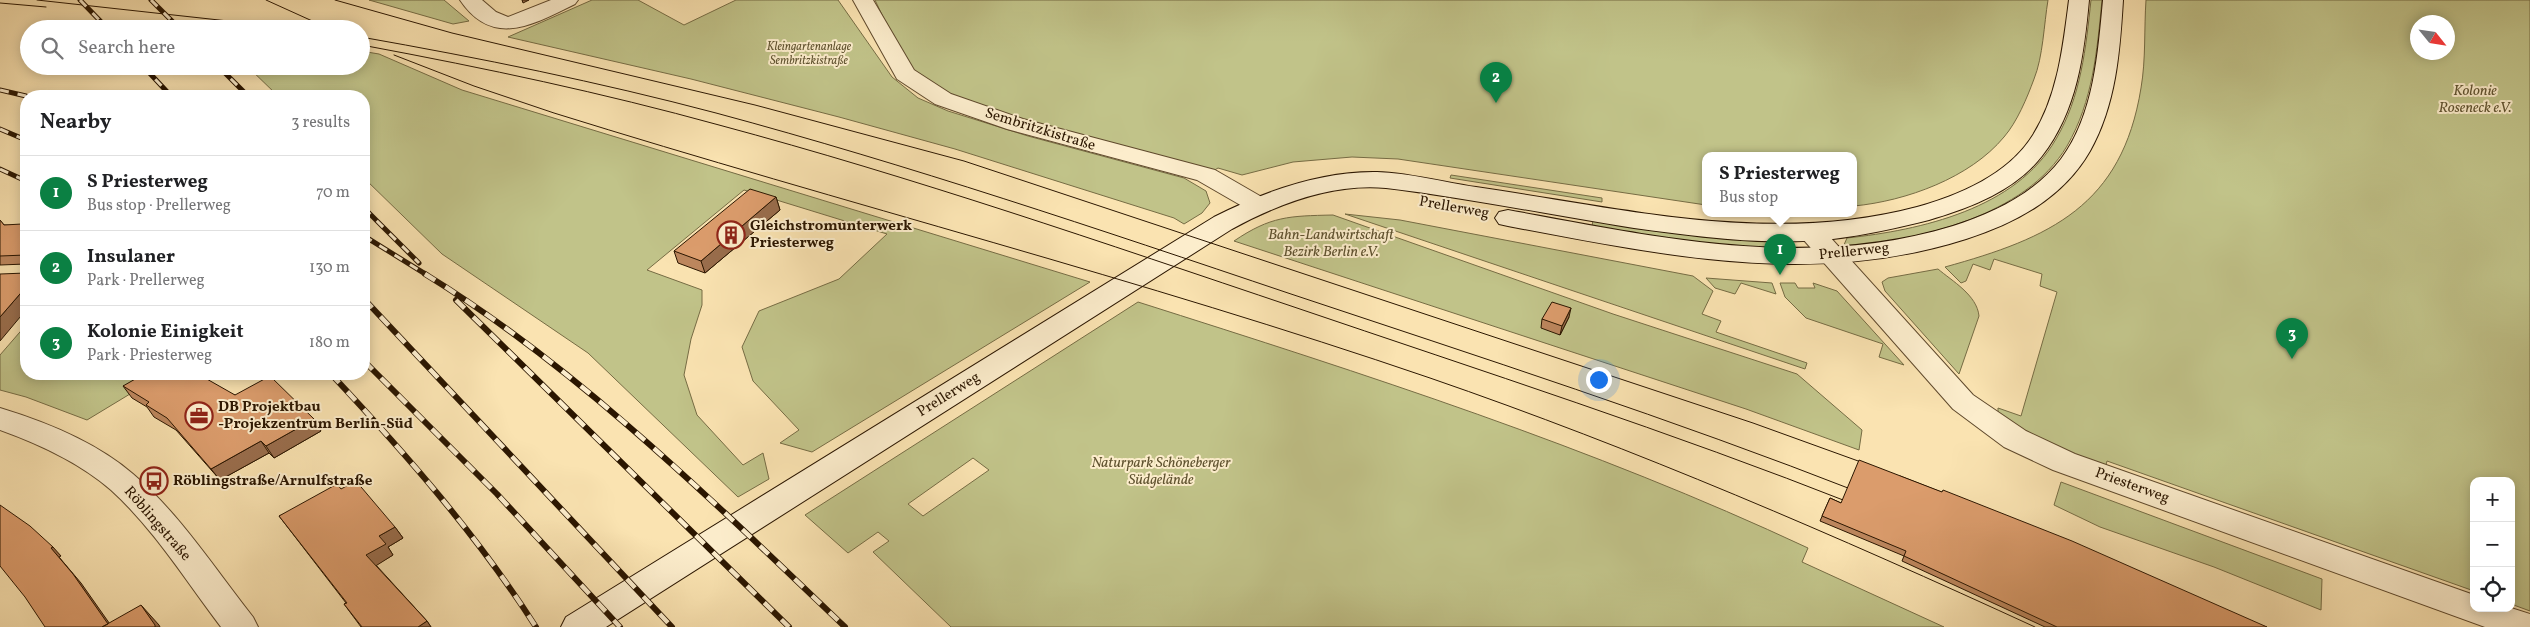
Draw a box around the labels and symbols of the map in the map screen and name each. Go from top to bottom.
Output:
north arrow [2410,15,2455,60]
park label: Kleingartenanlage Sembritzkistraße [767,39,852,69]
pin: 2 [1480,62,1512,103]
park label: Kolonie Roseneck e.V. [2438,81,2512,119]
street label: Sembritzkistraße [982,103,1098,157]
street label: Prellerweg [1417,192,1491,225]
place label: Gleichstromunterwerk Priesterweg [750,216,912,254]
building icon: Gleichstromunterwerk Priesterweg [716,220,746,250]
park label: Bahn-Landwirtschaft Bezirk Berlin e.V. [1268,225,1394,263]
pin: 1 [1764,234,1796,275]
street label: Prellerweg [1818,238,1891,266]
pin: 3 [2276,318,2308,359]
street label: Prellerweg [913,367,985,423]
your location [1586,367,1612,393]
place label: DB Projektbau -Projekzentrum Berlin-Süd [218,397,413,435]
office icon: DB Projektbau -Projekzentrum Berlin-Süd [184,401,214,431]
park label: Naturpark Schöneberger Südgelände [1091,453,1231,491]
street label: Priesterweg [2092,463,2172,509]
bus stop icon: Röblingstraße/Arnulfstraße [139,466,169,496]
place label: Röblingstraße/Arnulfstraße [173,471,373,492]
street label: Röblingstraße [119,482,195,566]

